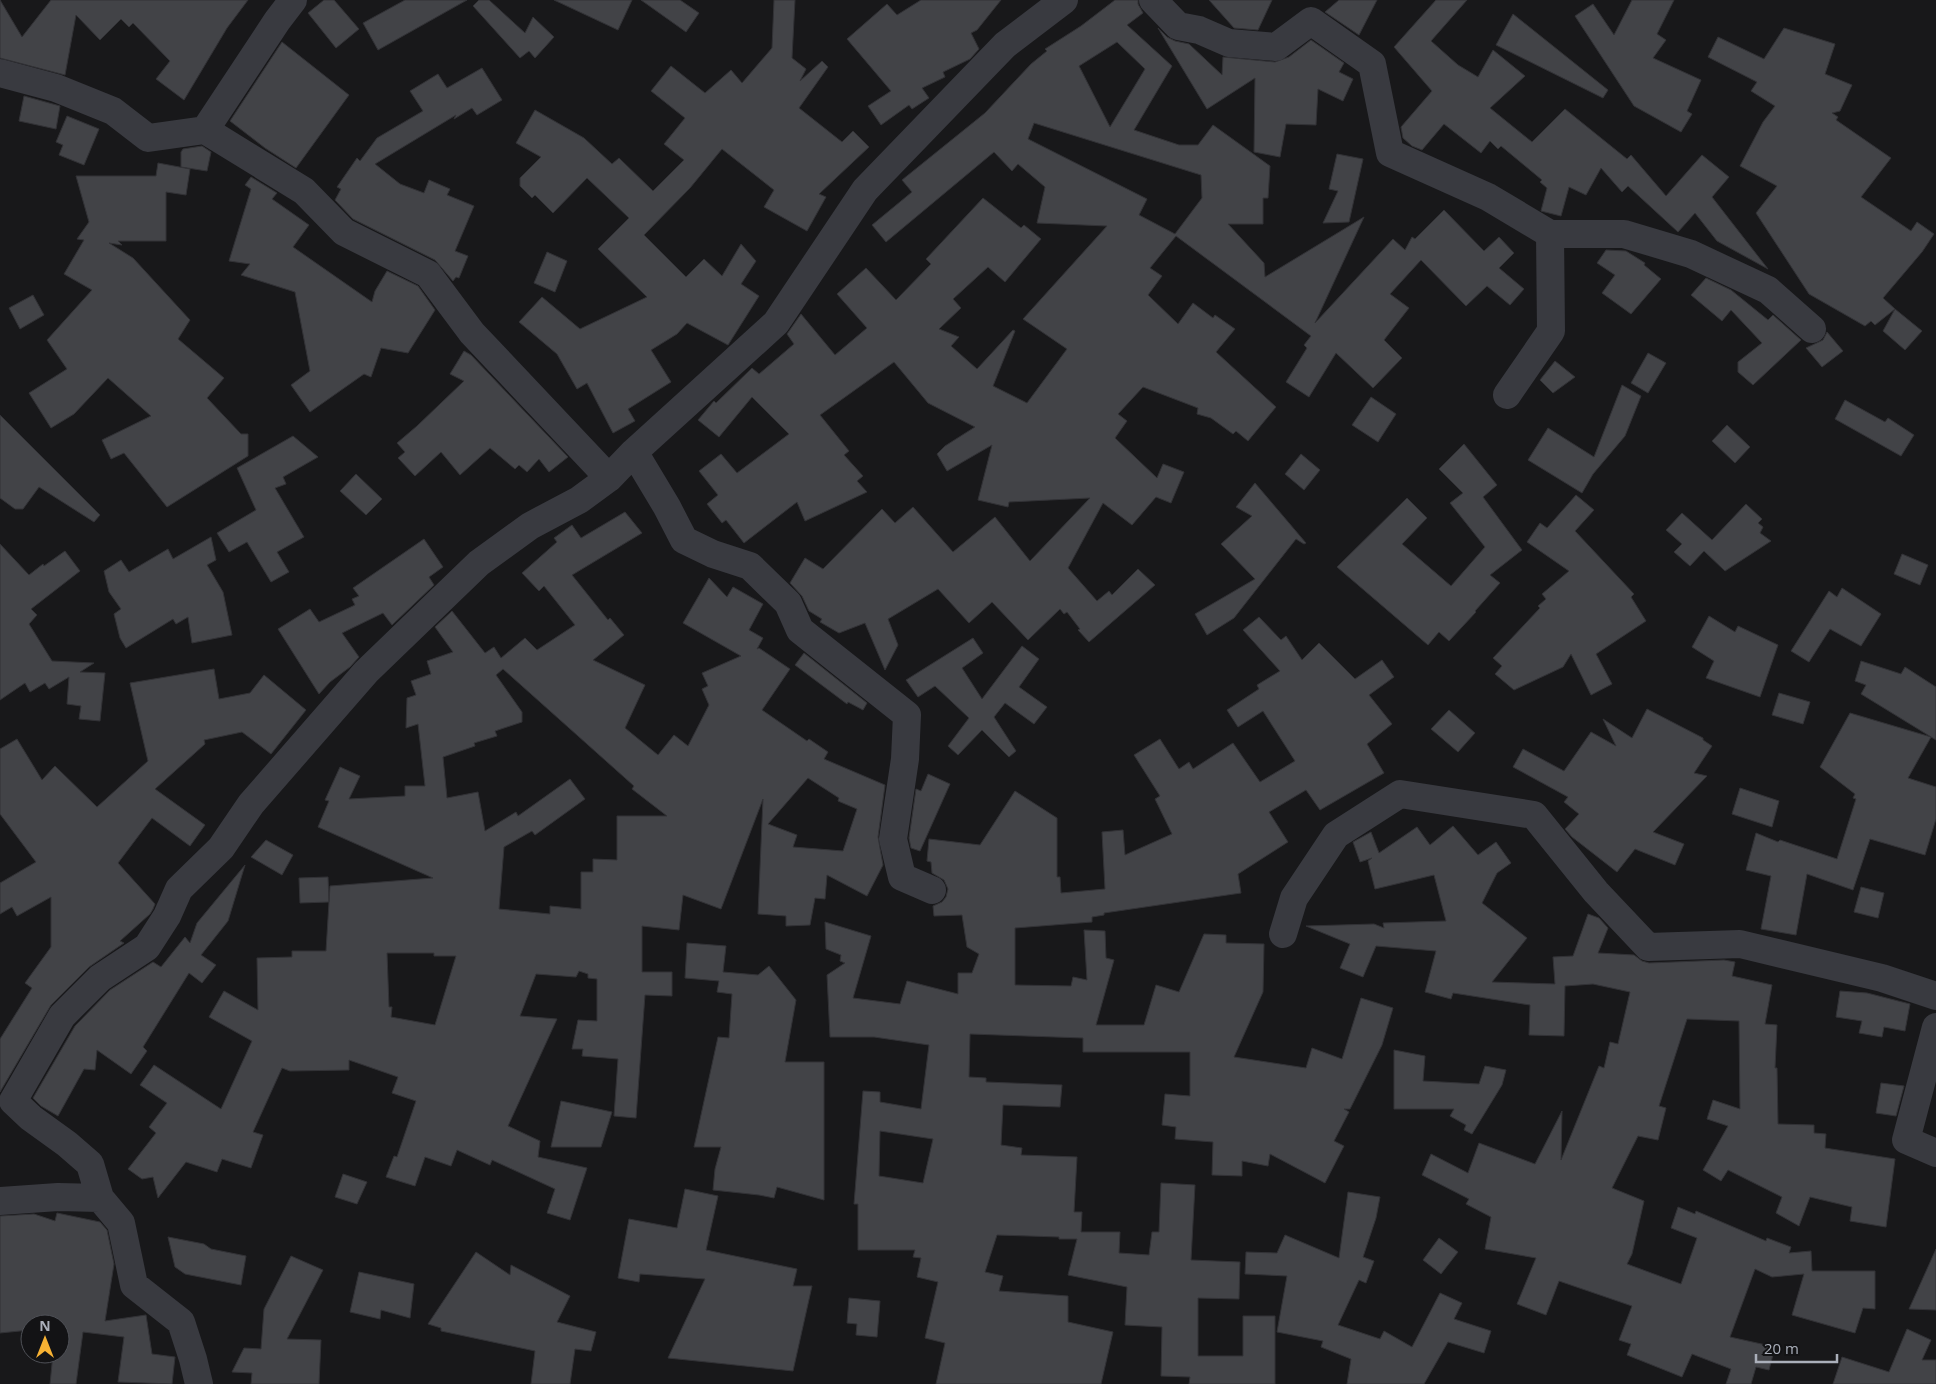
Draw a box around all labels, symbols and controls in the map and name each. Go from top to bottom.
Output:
north arrow [20,1314,70,1364]
text: N [39,1316,51,1335]
scale bar [1756,1332,1837,1364]
text: 20 m [1764,1338,1799,1358]

